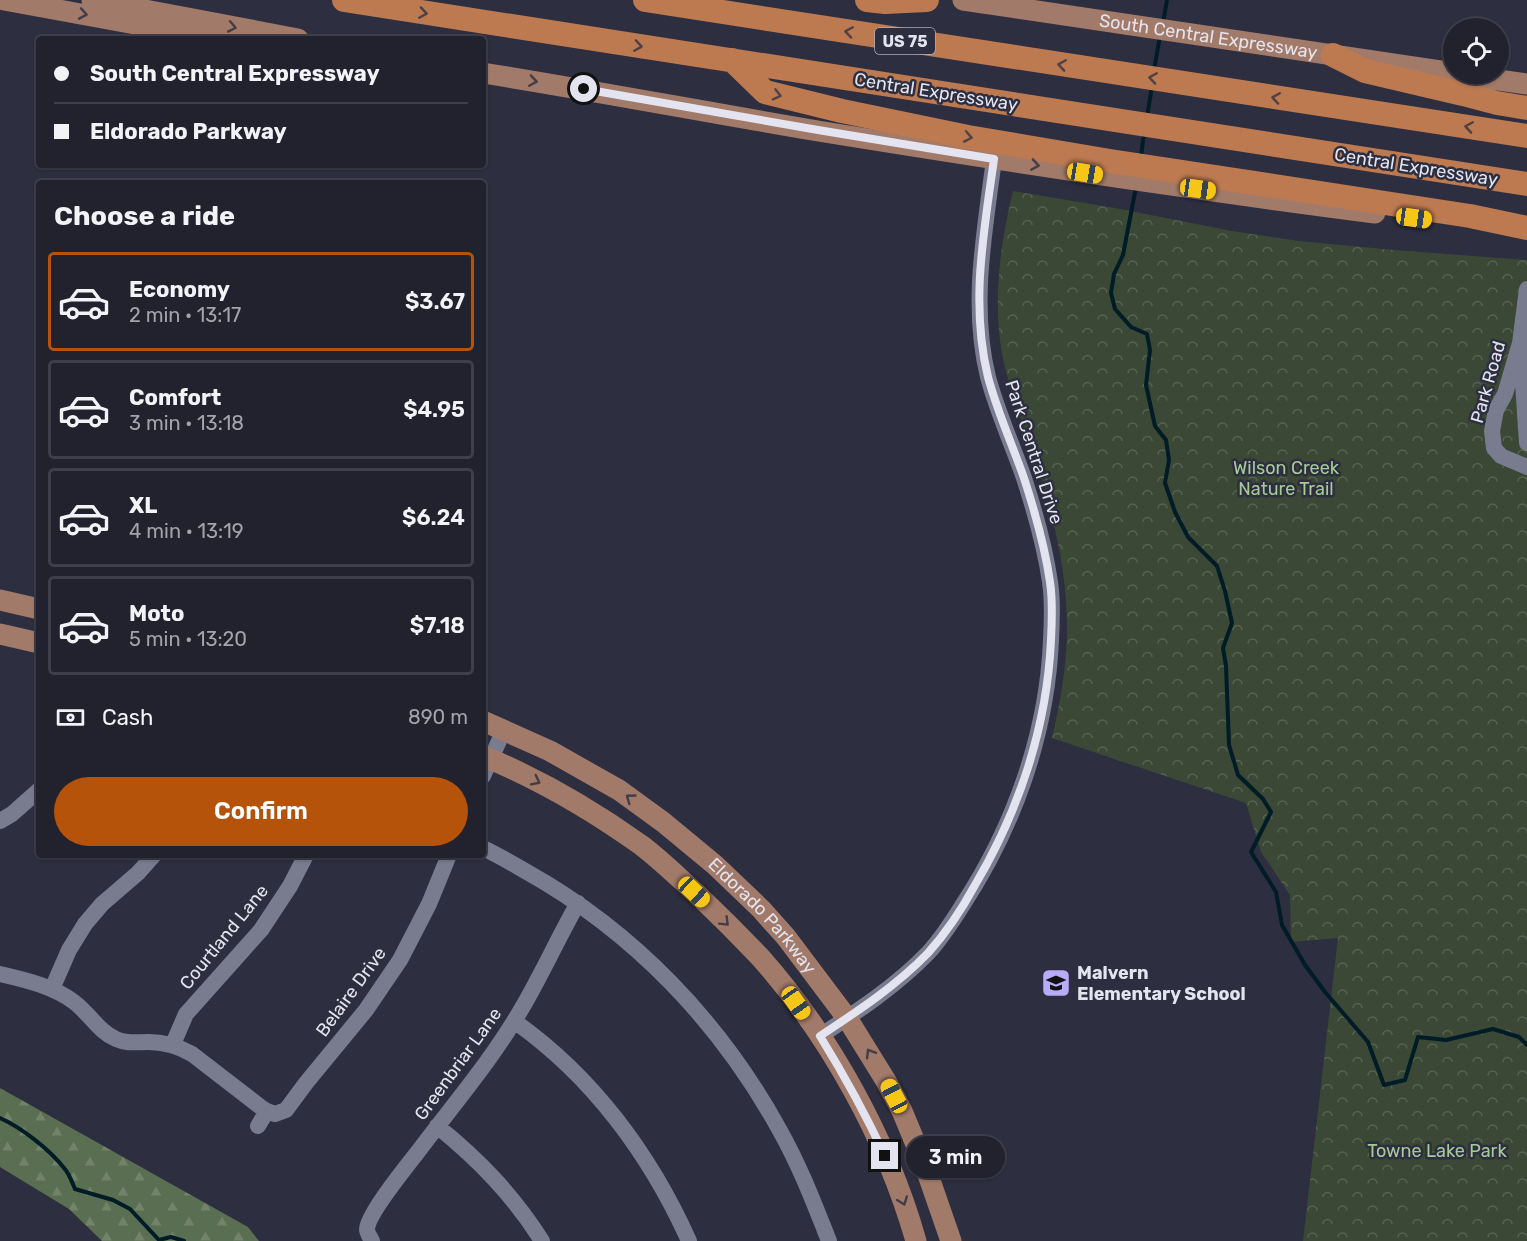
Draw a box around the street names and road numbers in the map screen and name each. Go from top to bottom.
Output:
street label: South Central Expressway [1098,9,1319,64]
road number: US 75 [875,28,935,54]
street label: Central Expressway [853,68,1019,116]
street label: Central Expressway [1333,143,1499,191]
street label: Park Road [1466,338,1510,426]
street label: Park Central Drive [1000,377,1068,527]
street label: Eldorado Parkway [703,853,821,978]
street label: Courtland Lane [175,880,273,994]
street label: Belaire Drive [311,943,391,1041]
street label: Greenbriar Lane [410,1003,506,1125]

